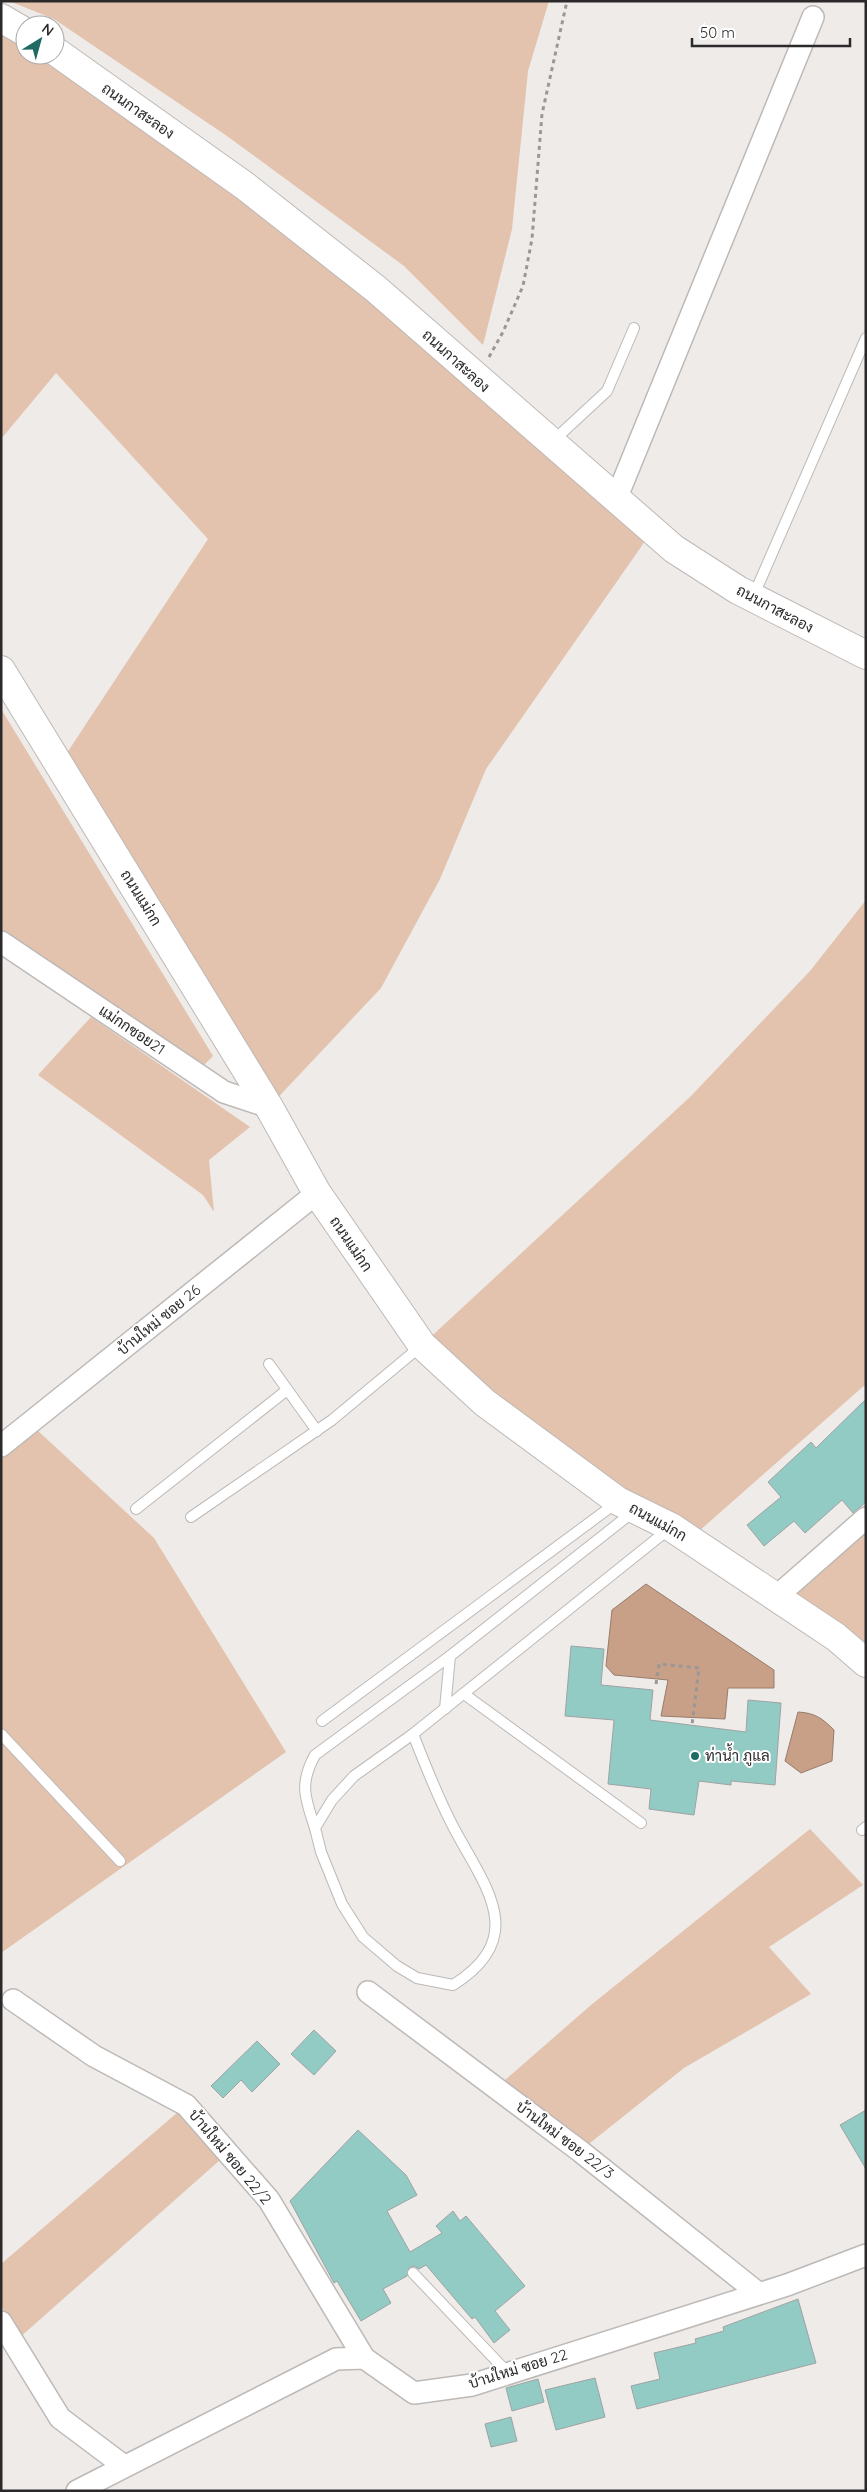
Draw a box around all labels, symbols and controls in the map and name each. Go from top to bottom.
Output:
north arrow [15,15,65,65]
scale bar [692,15,850,47]
text: N [38,19,57,40]
text: 50 m [700,23,735,42]
street label: ถนนกาสะลอง [98,78,178,143]
street label: ถนนกาสะลอง [418,325,494,396]
street label: ถนนกาสะลอง [733,580,817,637]
street label: ถนนแม่กก [117,866,166,929]
street label: แม่กกซอย21 [96,1001,169,1059]
street label: ถนนแม่กก [326,1212,377,1275]
street label: บ้านใหม่ ซอย 26 [113,1280,204,1359]
street label: ถนนแม่กก [626,1498,690,1545]
place label: ท่าน้ำ ภูแล [705,1743,770,1766]
marker: ท่าน้ำ ภูแล [689,1750,701,1762]
street label: บ้านใหม่ ซอย 22/3 [512,2096,618,2183]
street label: บ้านใหม่ ซอย 22/2 [185,2105,276,2208]
street label: บ้านใหม่ ซอย 22 [466,2344,570,2393]

